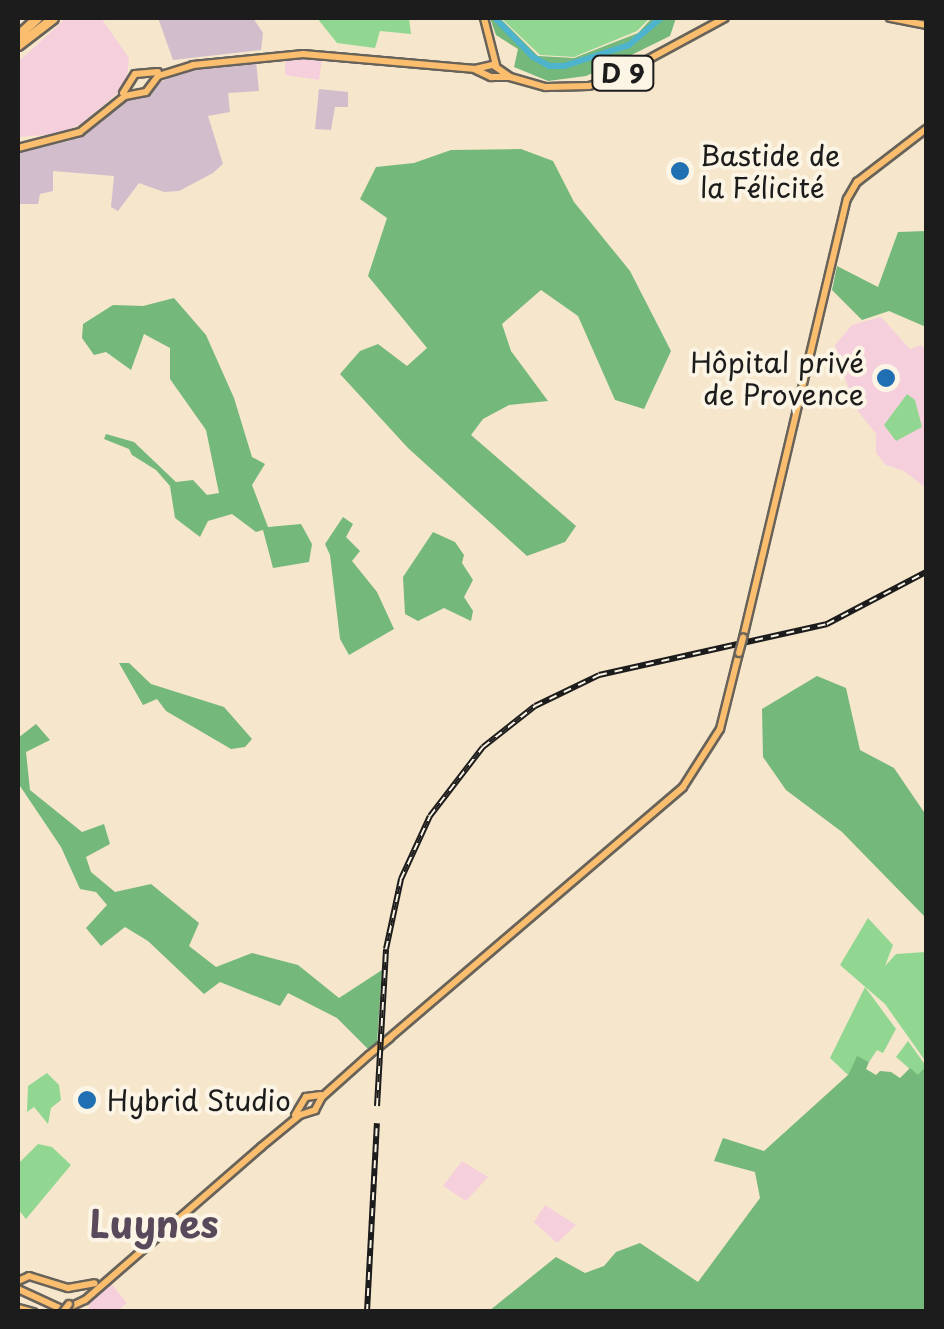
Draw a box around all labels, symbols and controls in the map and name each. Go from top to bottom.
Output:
road number: D 9 [590,53,656,93]
place label: Bastide de la Félicité [700,138,840,204]
marker: Bastide de la Félicité [669,160,691,182]
place label: Hôpital privé de Provence [690,345,864,411]
marker: Hôpital privé de Provence [873,365,899,391]
place label: Hybrid Studio [107,1083,290,1117]
marker: Hybrid Studio [76,1089,98,1111]
district label: Luynes [89,1200,219,1246]

